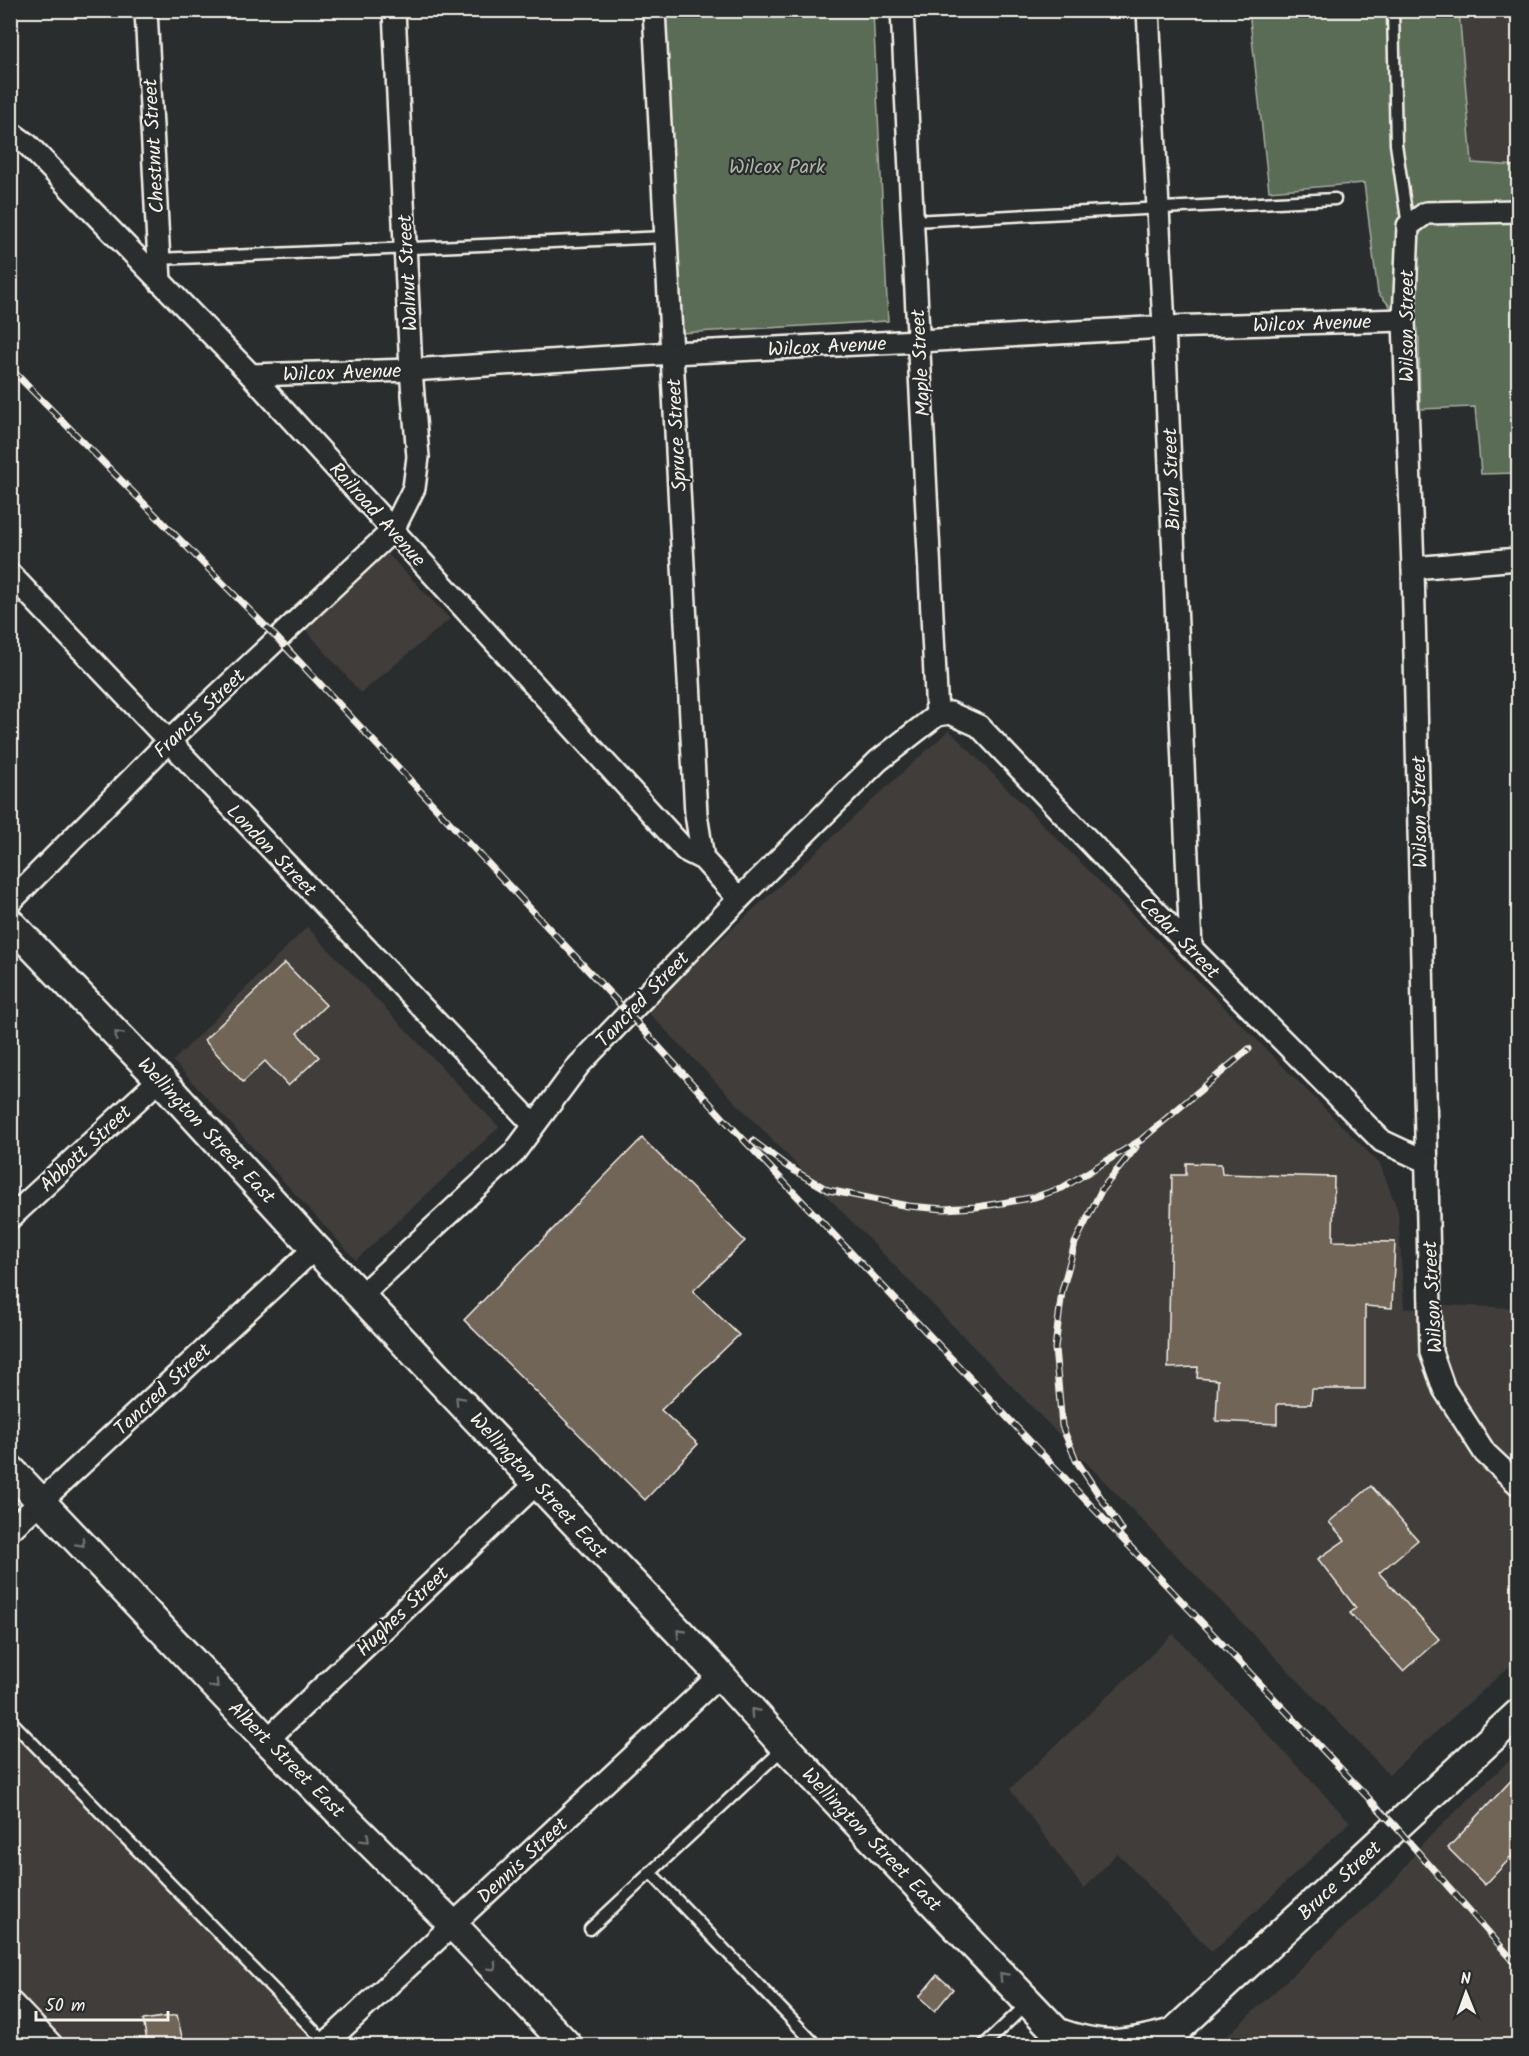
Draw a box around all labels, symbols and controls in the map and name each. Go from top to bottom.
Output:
street label: Chestnut Street [135,78,175,214]
park label: Wilcox Park [729,152,826,184]
street label: Walnut Street [390,214,428,332]
street label: Wilson Street [1392,270,1424,382]
street label: Wilcox Avenue [1252,307,1372,343]
street label: Maple Street [903,308,941,417]
street label: Wilcox Avenue [767,329,887,367]
street label: Wilcox Avenue [282,356,402,392]
street label: Spruce Street [659,377,697,492]
street label: Birch Street [1155,427,1191,531]
street label: Railroad Avenue [320,455,433,575]
street label: Francis Street [147,662,254,767]
street label: Wilson Street [1404,755,1438,868]
street label: London Street [218,797,324,906]
street label: Cedar Street [1130,889,1227,988]
street label: Tancred Street [589,944,698,1056]
one-way arrow [114,1032,125,1042]
street label: Wellington Street East [129,1051,283,1212]
street label: Abbott Street [33,1098,140,1201]
street label: Wilson Street [1415,1240,1453,1354]
street label: Tancred Street [107,1336,220,1444]
one-way arrow [455,1396,466,1406]
street label: Wellington Street East [461,1406,615,1567]
one-way arrow [74,1537,85,1547]
street label: Hughes Street [349,1559,458,1665]
one-way arrow [676,1629,687,1639]
one-way arrow [208,1678,219,1689]
street label: Albert Street East [219,1694,352,1827]
one-way arrow [750,1708,761,1719]
street label: Wellington Street East [793,1761,949,1920]
street label: Dennis Street [470,1810,577,1912]
one-way arrow [359,1831,370,1842]
street label: Bruce Street [1291,1834,1390,1929]
one-way arrow [486,1960,497,1971]
north arrow [1436,1963,1496,2023]
text: N [1460,1967,1471,1992]
one-way arrow [999,1972,1010,1983]
scale bar [36,1984,168,2022]
text: 50 m [45,1992,85,2021]

